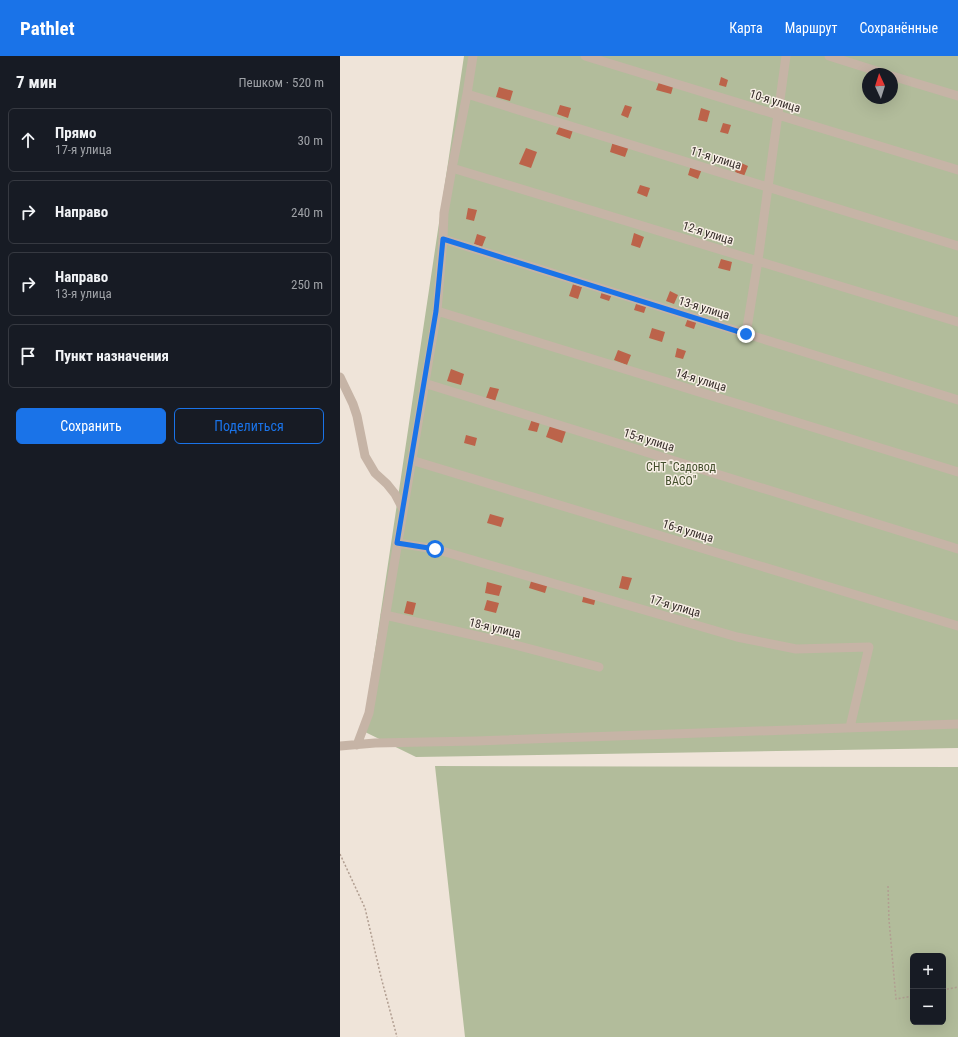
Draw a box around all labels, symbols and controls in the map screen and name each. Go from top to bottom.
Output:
text: Pathlet [20,17,75,40]
text: Карта [729,20,763,36]
text: Маршрут [785,20,837,36]
text: Сохранённые [859,20,938,36]
north arrow [862,68,898,104]
text: 7 мин [16,72,57,92]
text: Пешком · 520 m [238,75,324,90]
street label: 10-я улица [748,87,802,115]
text: Прямо [55,124,96,142]
icon: ahead [17,129,39,151]
text: 30 m [297,133,323,148]
text: 17-я улица [55,142,112,157]
street label: 11-я улица [689,144,743,172]
icon: right [17,201,39,223]
text: Направо [55,203,108,221]
text: 240 m [291,205,323,220]
street label: 12-я улица [681,219,735,247]
text: Направо [55,268,108,286]
icon: right [17,273,39,295]
text: 250 m [291,277,323,292]
text: 13-я улица [55,286,112,301]
street label: 13-я улица [677,294,731,322]
route end [737,325,755,343]
icon: arrive [17,345,39,367]
text: Пункт назначения [55,347,169,365]
street label: 14-я улица [674,366,728,394]
button: Сохранить [16,408,166,444]
button: Поделиться [174,408,324,444]
street label: 15-я улица [622,426,676,454]
park label: СНТ "Садовод ВАСО" [646,460,716,488]
street label: 16-я улица [661,517,715,545]
route start [426,540,444,558]
street label: 17-я улица [648,592,702,620]
street label: 18-я улица [468,615,522,641]
map controls [910,953,946,1025]
button: + [910,953,946,989]
button: − [910,989,946,1025]

